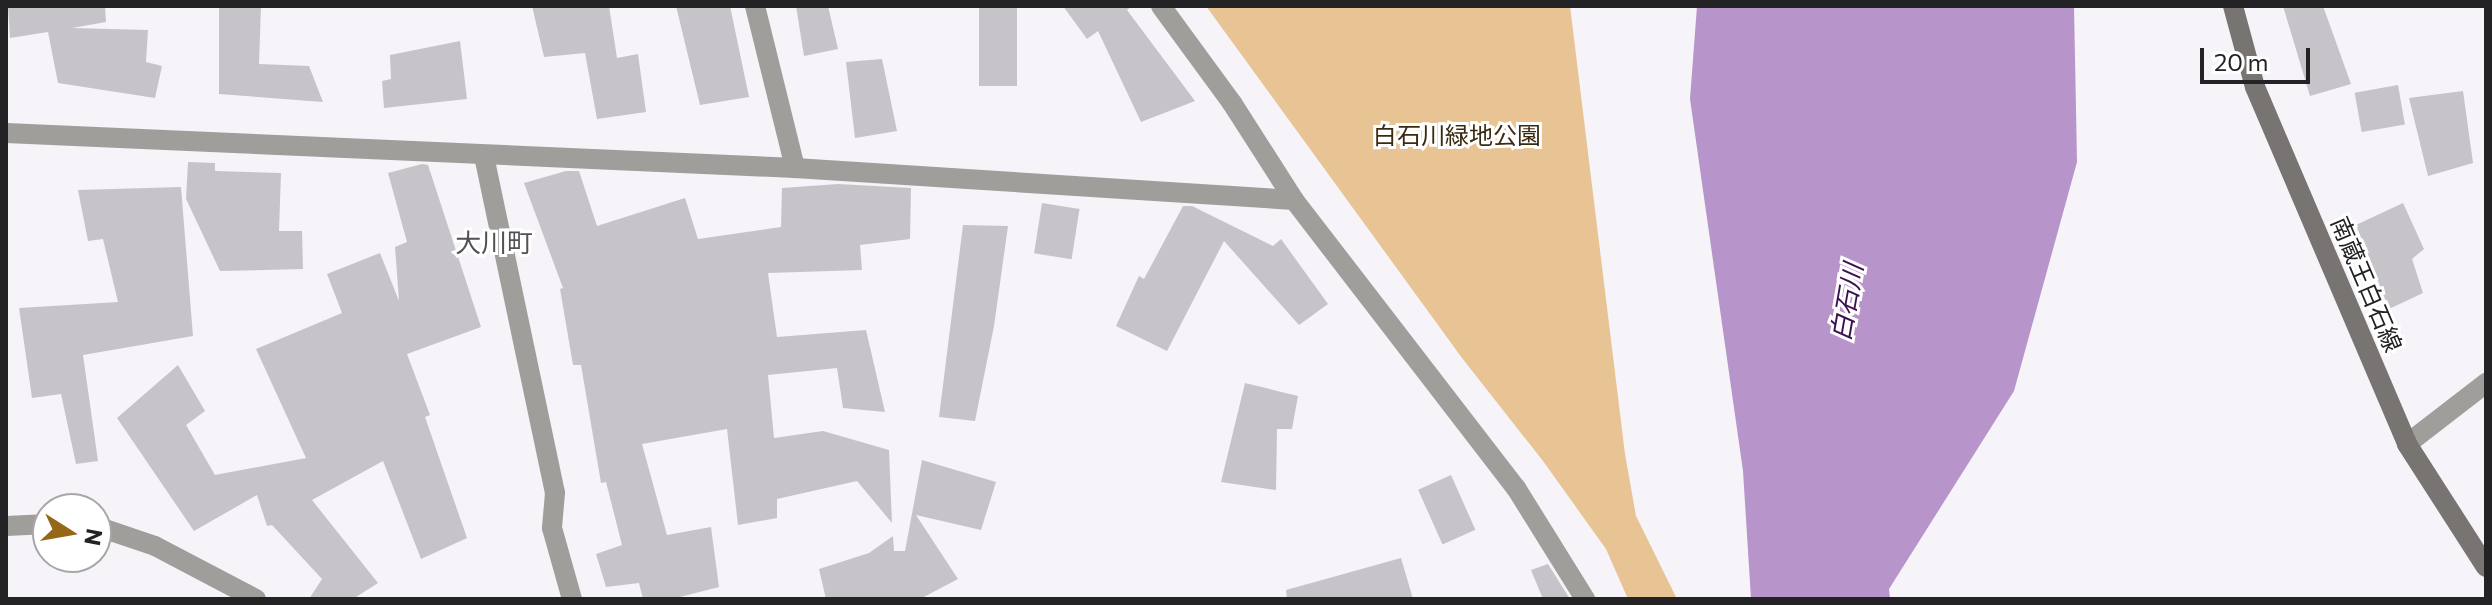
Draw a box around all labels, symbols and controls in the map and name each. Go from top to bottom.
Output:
scale bar [2204,32,2314,82]
text: 20 m [2214,47,2268,76]
park label: 白石川緑地公園 [1373,121,1541,149]
street label: 南蔵王白石線 [2326,212,2408,356]
district label: 大川町 [455,226,533,258]
water label: 白石川 [1824,261,1868,343]
north arrow [32,493,112,573]
text: N [79,527,109,548]

